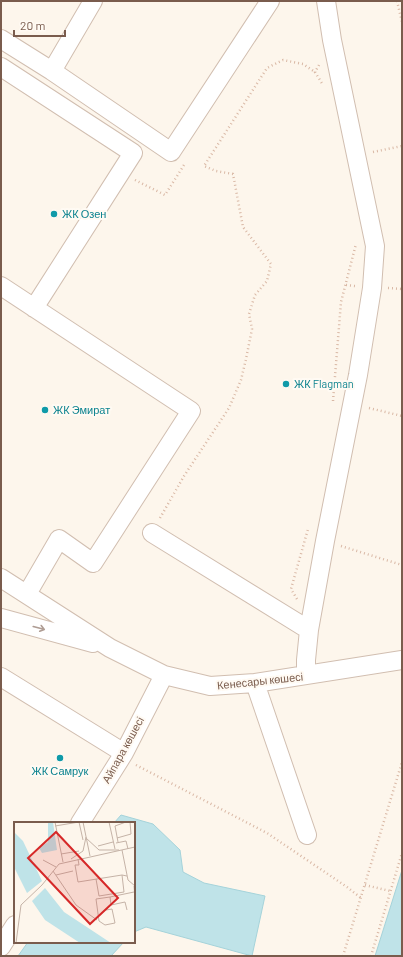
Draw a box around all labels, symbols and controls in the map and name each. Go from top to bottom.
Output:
scale bar [14,12,65,38]
text: 20 m [20,18,46,32]
place label: ЖК Озен [62,207,106,220]
marker: ЖК Озен [49,209,59,219]
place label: ЖК Flagman [294,377,354,390]
marker: ЖК Flagman [281,379,291,389]
place label: ЖК Эмират [53,403,110,416]
marker: ЖК Эмират [40,405,50,415]
one-way arrow [32,625,45,632]
street label: Кенесары көшесі [216,670,304,691]
street label: Айпара көшесі [99,714,146,785]
marker: ЖК Самрук [55,753,65,763]
place label: ЖК Самрук [32,764,89,777]
inset map [14,822,135,943]

